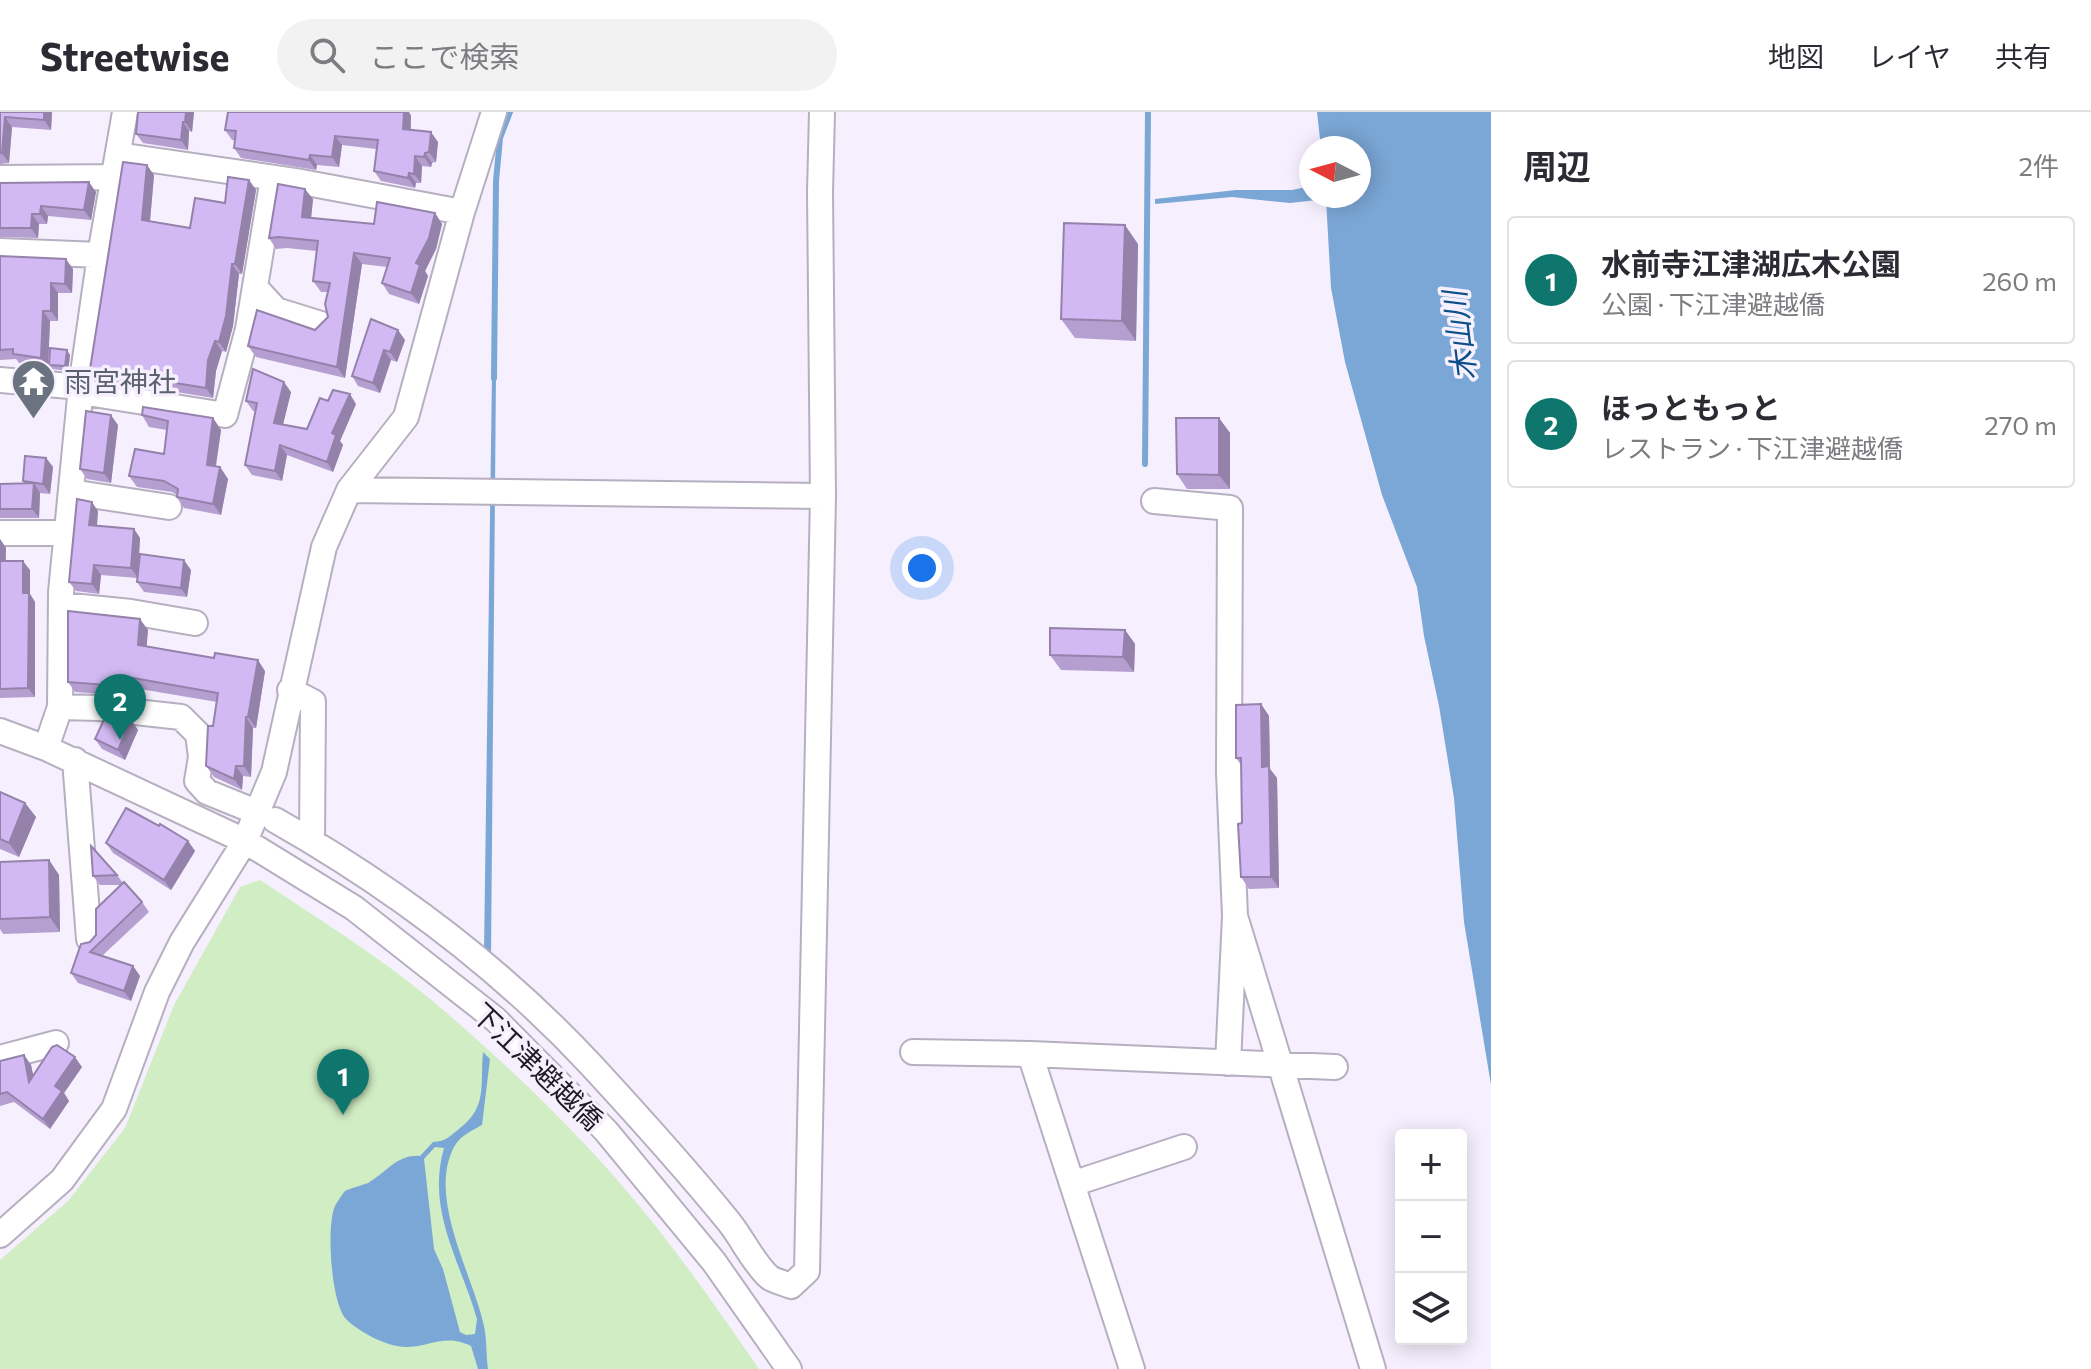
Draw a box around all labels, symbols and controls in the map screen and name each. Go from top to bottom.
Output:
search box [277,19,837,91]
text: Streetwise [40,32,229,79]
icon: search [305,33,349,77]
text: ここで検索 [369,37,519,74]
text: 地図 [1768,39,1824,73]
text: レイヤ [1868,39,1951,73]
text: 共有 [1995,39,2051,73]
north arrow [1299,136,1371,208]
text: 周辺 [1523,144,1591,186]
text: 2件 [2019,150,2059,181]
text: 水前寺江津湖広木公園 [1601,244,1901,281]
text: 1 [1545,265,1557,296]
text: 260 m [1982,265,2057,296]
water label: 木山川 [1434,286,1482,383]
text: 公園 · 下江津避越僑 [1601,288,1825,319]
temple icon: 雨宮神社 [9,357,57,420]
place label: 雨宮神社 [64,364,176,398]
text: ほっともっと [1601,388,1781,425]
text: 2 [1544,409,1558,440]
text: 270 m [1984,409,2057,440]
text: レストラン · 下江津避越僑 [1601,432,1903,463]
your location [902,548,942,588]
pin: 2 [94,674,146,740]
street label: 下江津避越僑 [466,995,610,1137]
pin: 1 [317,1049,369,1115]
map controls [1395,1129,1467,1345]
button: + [1395,1129,1467,1201]
button: − [1395,1201,1467,1273]
button: layers [1395,1273,1467,1345]

